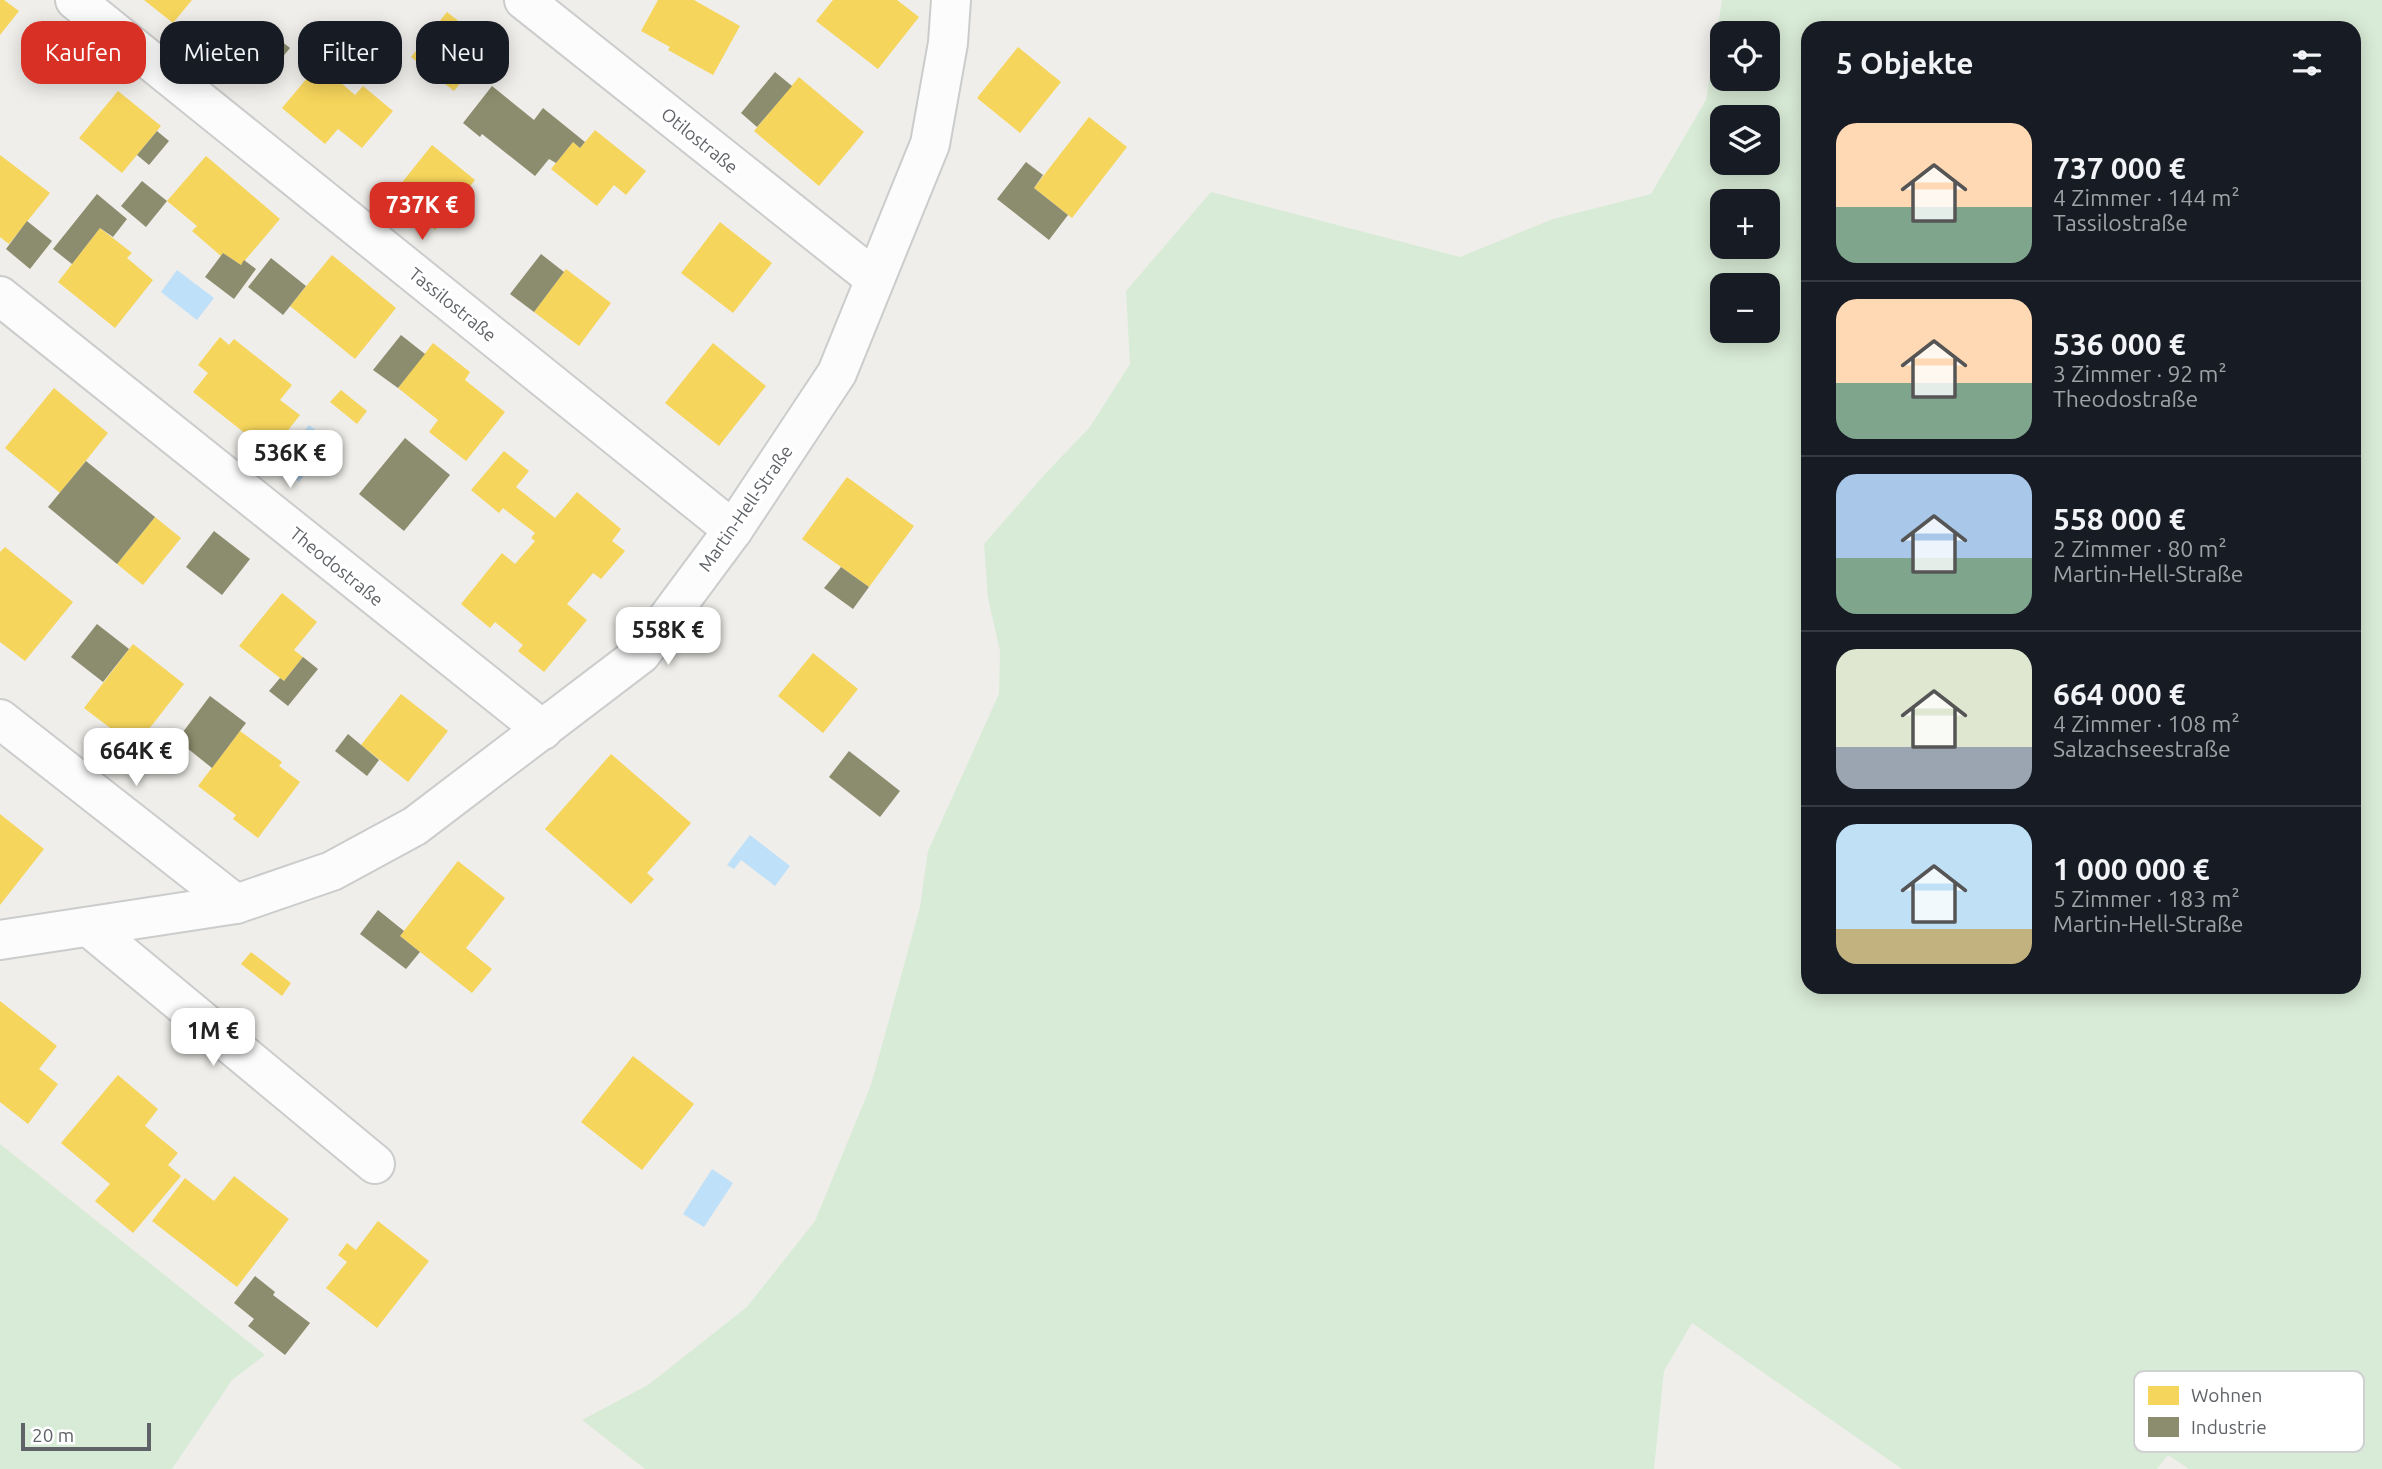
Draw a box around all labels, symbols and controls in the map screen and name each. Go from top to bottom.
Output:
chip: Kaufen [21,21,146,84]
chip: Mieten [160,21,284,84]
chip: Filter [298,21,402,84]
chip: Neu [416,21,509,84]
map controls [1710,21,1780,343]
button: locate [1710,21,1780,91]
icon: filters [2288,44,2326,82]
text: 5 Objekte [1836,46,1974,80]
street label: Otilostraße [658,103,742,177]
button: layers [1710,105,1780,175]
icon: home [1892,151,1976,235]
text: 737 000 € [2053,151,2186,185]
pin: 737K € [365,182,479,242]
text: 4 Zimmer · 144 m² [2053,185,2240,210]
button: + [1710,189,1780,259]
text: 737K € [386,192,458,217]
text: Tassilostraße [2053,210,2188,235]
street label: Tassilostraße [406,263,500,345]
button: − [1710,273,1780,343]
icon: home [1892,327,1976,411]
text: 536 000 € [2053,327,2186,361]
text: 3 Zimmer · 92 m² [2053,361,2227,386]
text: Theodostraße [2053,386,2198,411]
pin: 536K € [233,430,347,490]
text: 536K € [254,440,326,465]
street label: Martin-Hell-Straße [694,441,796,575]
icon: home [1892,502,1976,586]
text: 558 000 € [2053,502,2186,536]
street label: Theodostraße [287,522,387,610]
text: 2 Zimmer · 80 m² [2053,536,2227,561]
text: Martin-Hell-Straße [2053,561,2244,586]
pin: 558K € [611,608,725,667]
text: 558K € [632,617,704,642]
icon: home [1892,677,1976,761]
text: 664 000 € [2053,677,2186,711]
text: 4 Zimmer · 108 m² [2053,711,2240,736]
pin: 664K € [79,728,193,788]
text: Salzachseestraße [2053,736,2231,761]
text: 664K € [100,738,172,763]
icon: home [1892,852,1976,936]
text: 1 000 000 € [2053,852,2210,886]
text: 5 Zimmer · 183 m² [2053,886,2240,911]
text: Martin-Hell-Straße [2053,911,2244,936]
pin: 1M € [172,1009,254,1068]
text: 1M € [187,1018,239,1043]
legend [2134,1371,2364,1452]
text: Wohnen [2191,1384,2262,1406]
text: Industrie [2191,1416,2267,1438]
scale bar [21,1420,150,1452]
text: 20 m [32,1424,74,1446]

